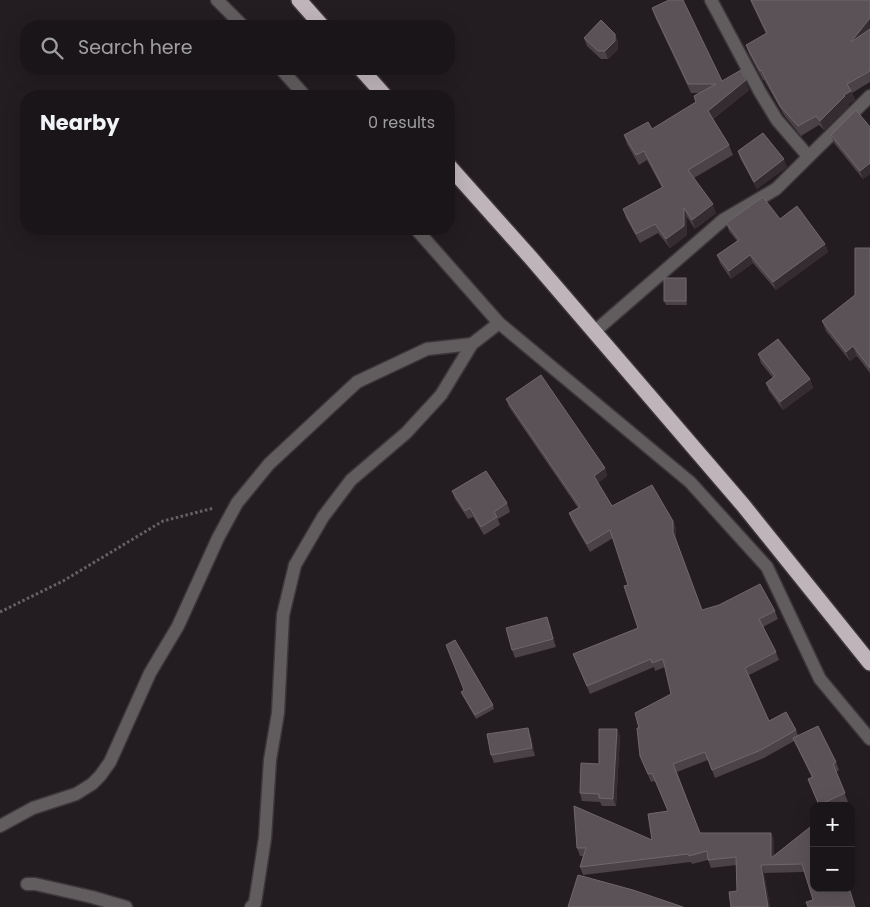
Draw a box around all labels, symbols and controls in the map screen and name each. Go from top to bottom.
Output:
search box [20,20,455,75]
icon: search [38,34,66,62]
text: Search here [78,34,192,61]
text: Nearby [40,108,120,137]
text: 0 results [368,111,435,134]
map controls [810,802,855,892]
button: + [810,802,855,847]
button: − [810,847,855,892]

